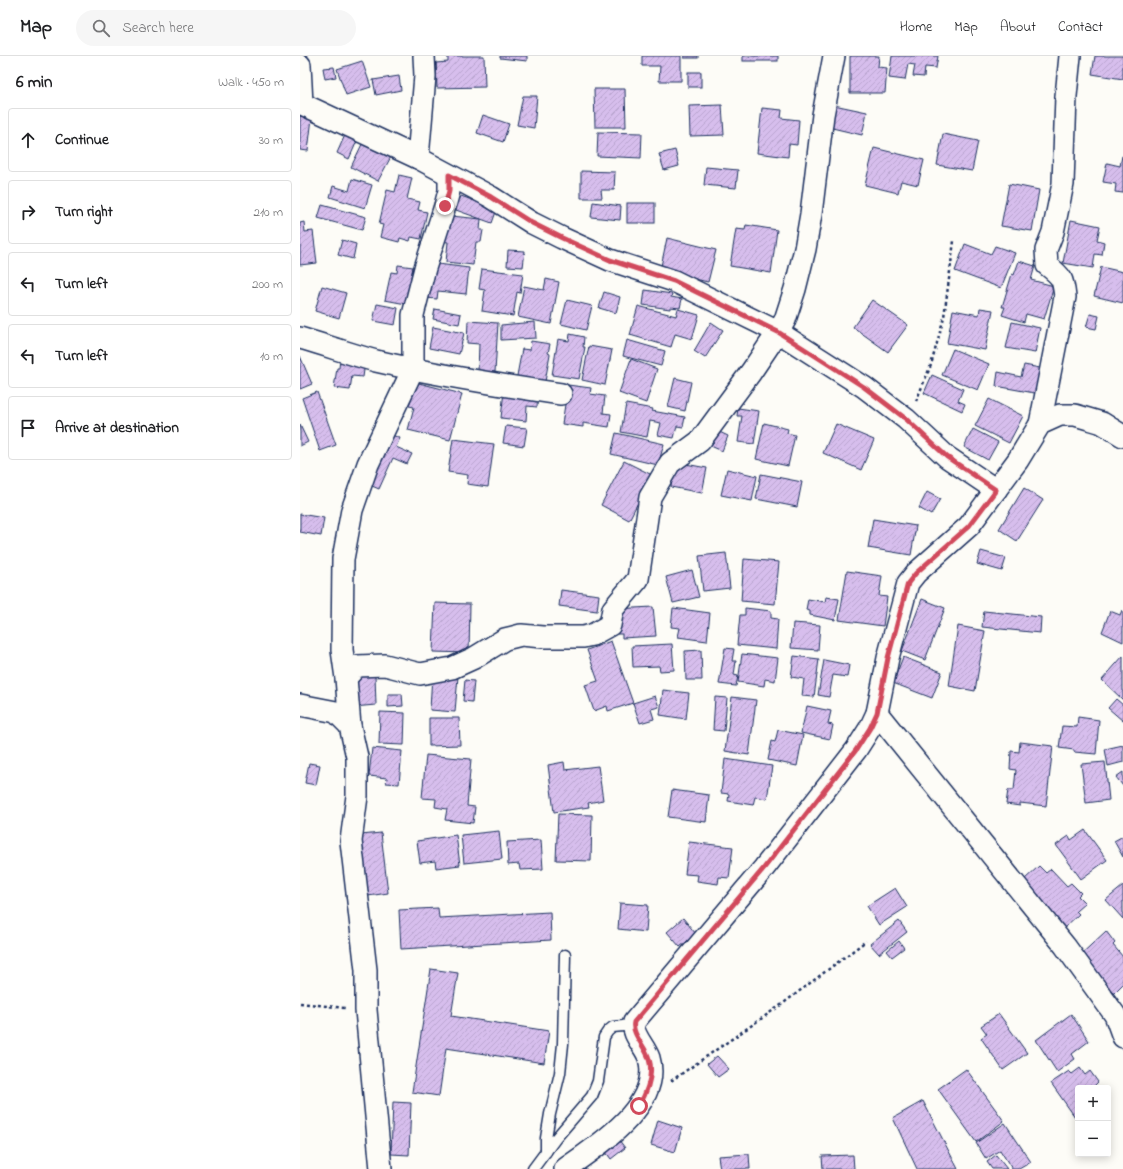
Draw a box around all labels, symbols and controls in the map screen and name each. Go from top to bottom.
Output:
search box [76,10,356,46]
text: Map [20,14,52,41]
icon: search [90,17,112,39]
text: Search here [122,17,194,39]
text: Home [900,17,932,38]
text: Map [954,17,978,38]
text: About [1000,17,1036,38]
text: Contact [1058,17,1103,38]
text: 6 min [16,70,52,95]
text: Walk · 450 m [218,73,284,92]
icon: ahead [17,129,39,151]
text: Continue [55,129,109,151]
text: 30 m [259,131,283,150]
route end [436,197,454,215]
icon: right [17,201,39,223]
text: Turn right [55,201,113,223]
text: 210 m [253,203,283,222]
icon: left [17,273,39,295]
text: Turn left [55,273,108,295]
text: 200 m [252,275,283,294]
icon: left [17,345,39,367]
text: Turn left [55,345,108,367]
text: 10 m [260,347,283,366]
icon: arrive [17,417,39,439]
text: Arrive at destination [55,417,179,439]
map controls [1075,1085,1111,1157]
button: + [1075,1085,1111,1121]
route start [630,1097,648,1115]
button: − [1075,1121,1111,1157]

